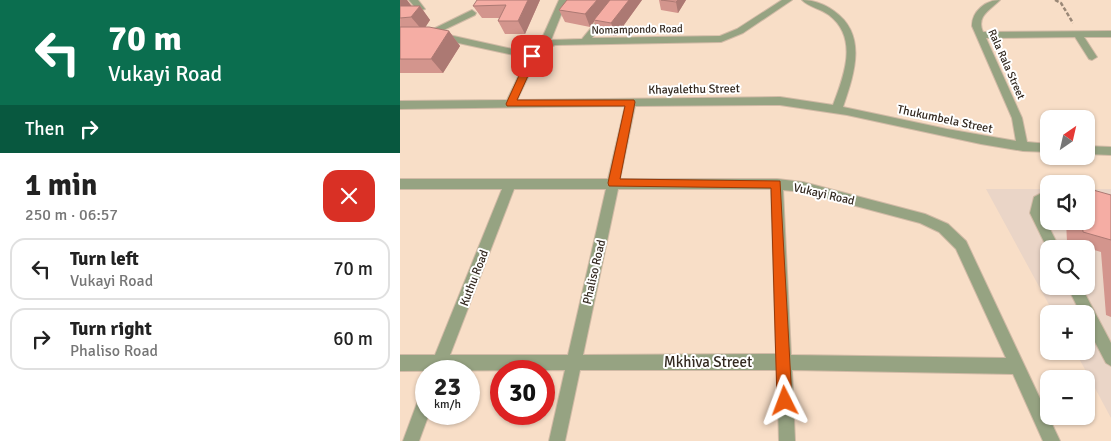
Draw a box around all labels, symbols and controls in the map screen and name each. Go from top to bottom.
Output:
text: 70 m [108,17,182,60]
icon: left [25,20,90,85]
street label: Nomampondo Road [591,22,683,37]
street label: Rala Rala Street [985,27,1028,101]
pin [511,35,553,77]
icon: arrive [518,42,546,70]
text: Vukayi Road [108,60,222,87]
street label: Khayalethu Street [648,81,740,98]
street label: Thukumbela Street [896,102,994,137]
north arrow [1040,110,1095,165]
map controls [1040,110,1095,425]
icon: right [75,115,103,143]
text: Then [25,117,65,141]
text: 1 min [25,167,97,204]
button: close [323,170,375,222]
button: sound [1040,175,1095,230]
street label: Vukayi Road [792,180,856,209]
text: 250 m · 06:57 [25,205,118,225]
street label: Phaliso Road [580,238,609,306]
button: search [1040,240,1095,295]
text: Turn left [70,247,139,271]
street label: Kuthu Road [457,248,492,308]
icon: left [27,255,55,283]
text: 70 m [333,257,373,281]
text: Vukayi Road [70,271,153,291]
button: + [1040,305,1095,360]
text: Turn right [70,317,152,341]
icon: right [27,325,55,353]
text: 60 m [333,327,373,351]
text: Phaliso Road [70,341,158,361]
street label: Mkhiva Street [664,353,752,371]
speed limit sign: 30 [490,360,555,425]
button: − [1040,370,1095,425]
text: 23 [434,371,461,402]
position arrow [758,374,810,426]
text: km/h [434,397,461,412]

